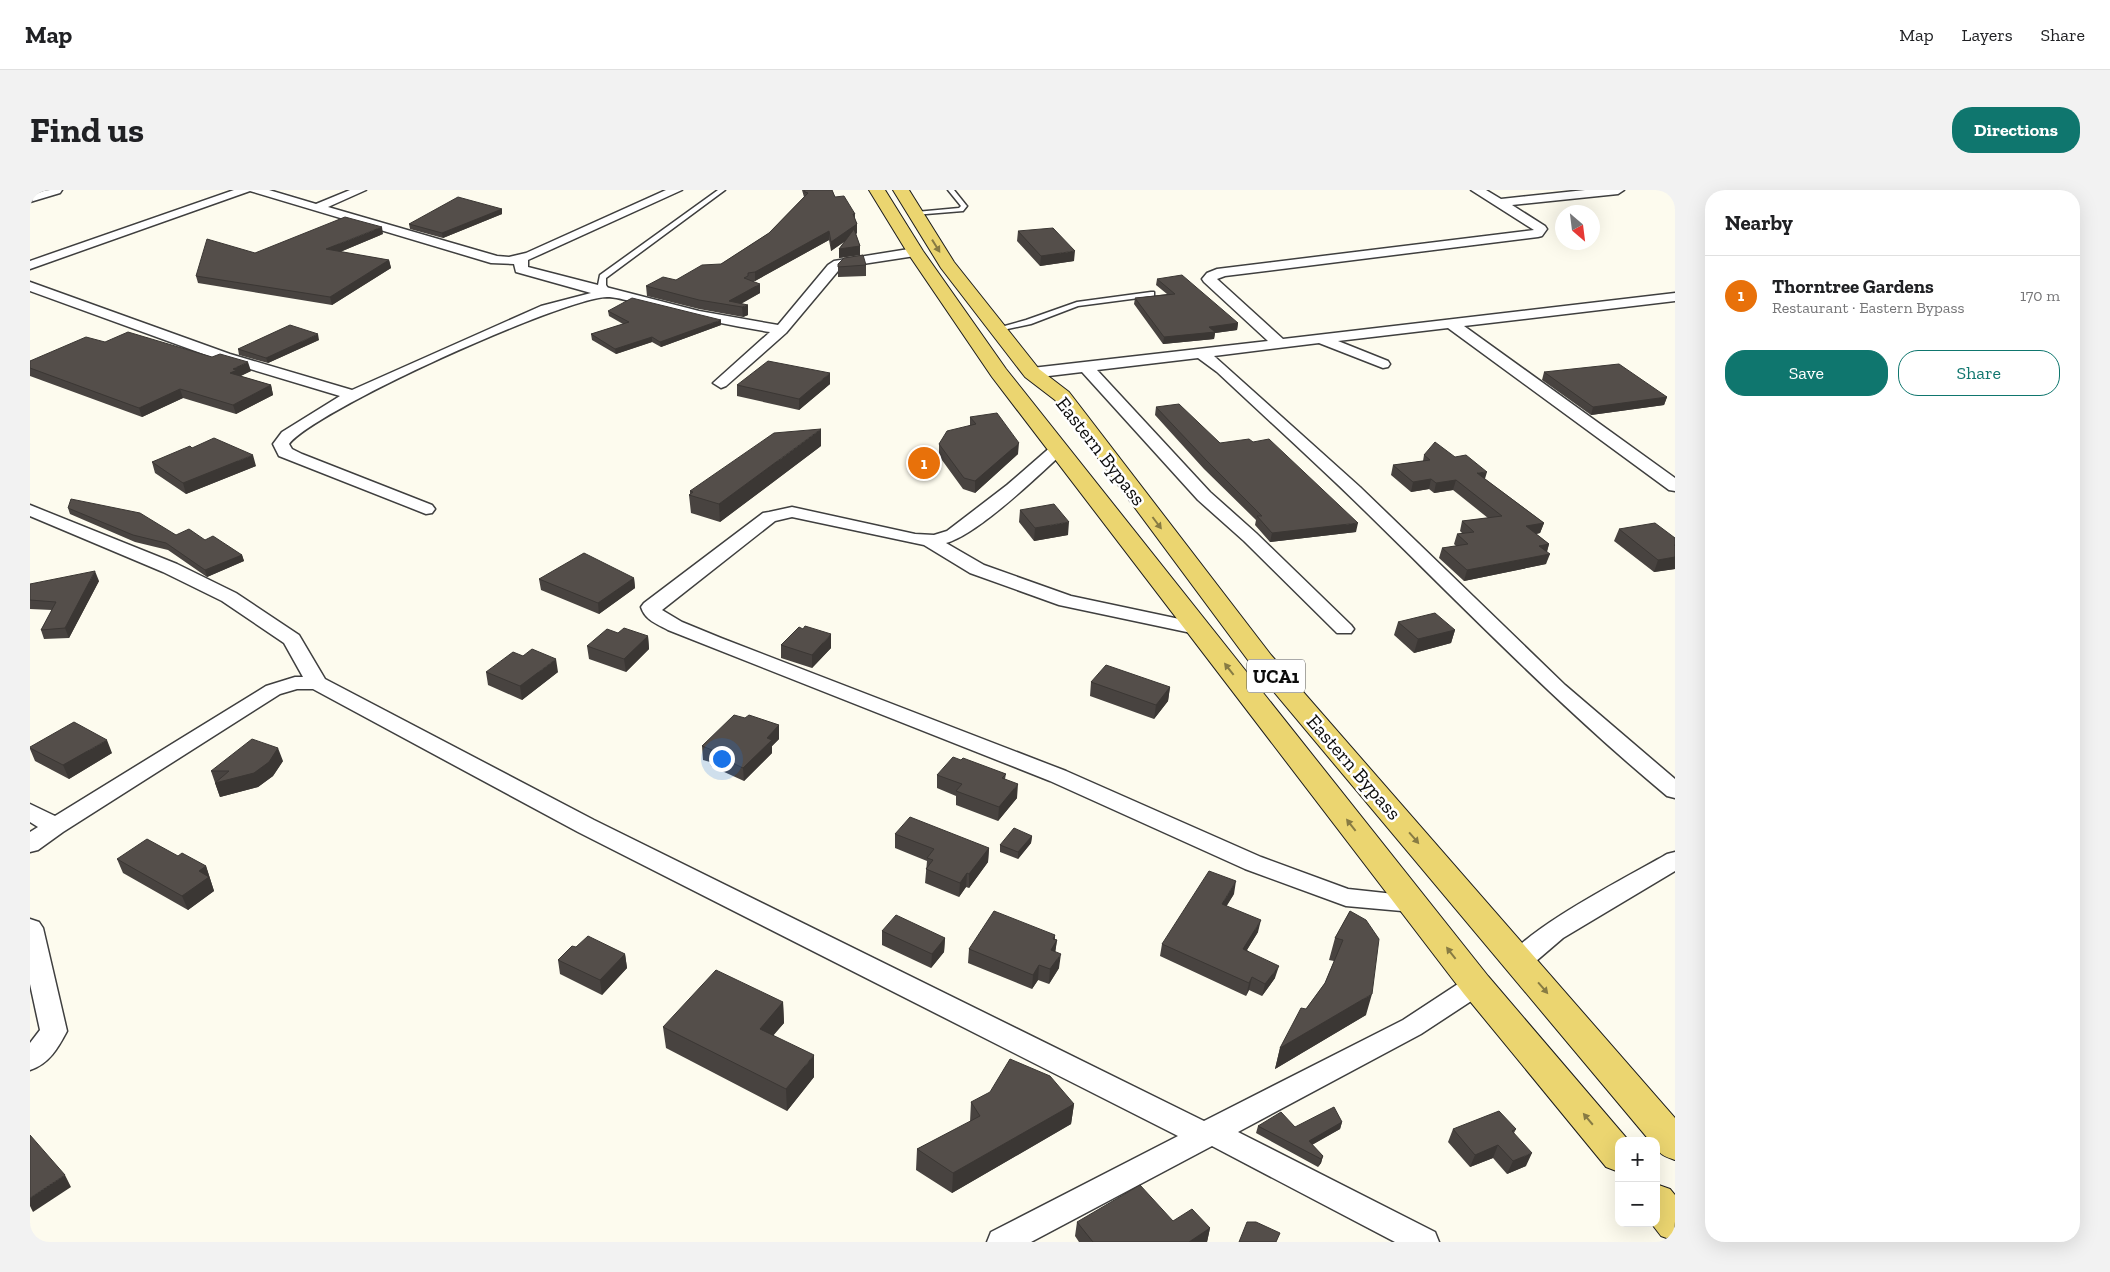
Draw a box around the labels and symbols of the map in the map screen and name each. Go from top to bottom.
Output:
north arrow [1555,205,1600,250]
one-way arrow [931,240,941,253]
street label: Eastern Bypass [1051,392,1151,510]
pin: 1 [908,444,940,482]
one-way arrow [1151,516,1162,529]
road number: UCA1 [1247,660,1305,692]
one-way arrow [1223,663,1234,676]
street label: Eastern Bypass [1302,709,1406,825]
your location [709,746,735,772]
one-way arrow [1346,818,1356,831]
one-way arrow [1409,832,1420,845]
one-way arrow [1446,947,1457,960]
one-way arrow [1537,982,1548,994]
one-way arrow [1582,1112,1593,1125]

